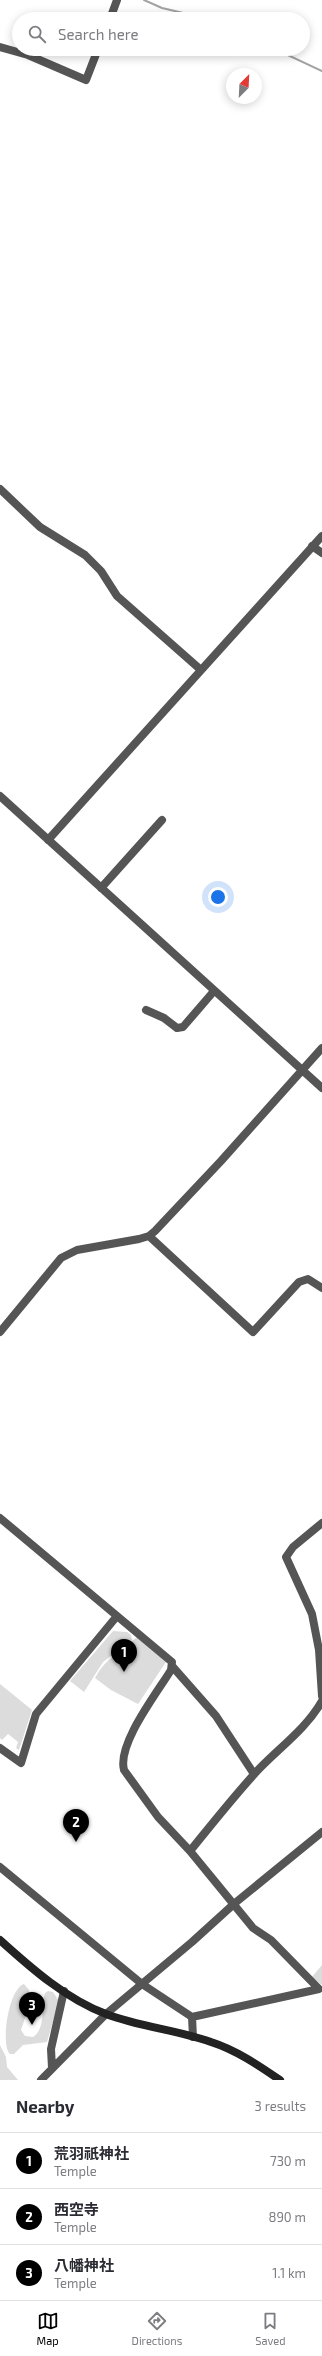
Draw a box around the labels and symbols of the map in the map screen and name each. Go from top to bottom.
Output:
north arrow [226,68,262,104]
your location [208,887,228,907]
pin: 1 [111,1639,137,1672]
pin: 2 [63,1809,89,1842]
pin: 3 [19,1992,45,2025]

